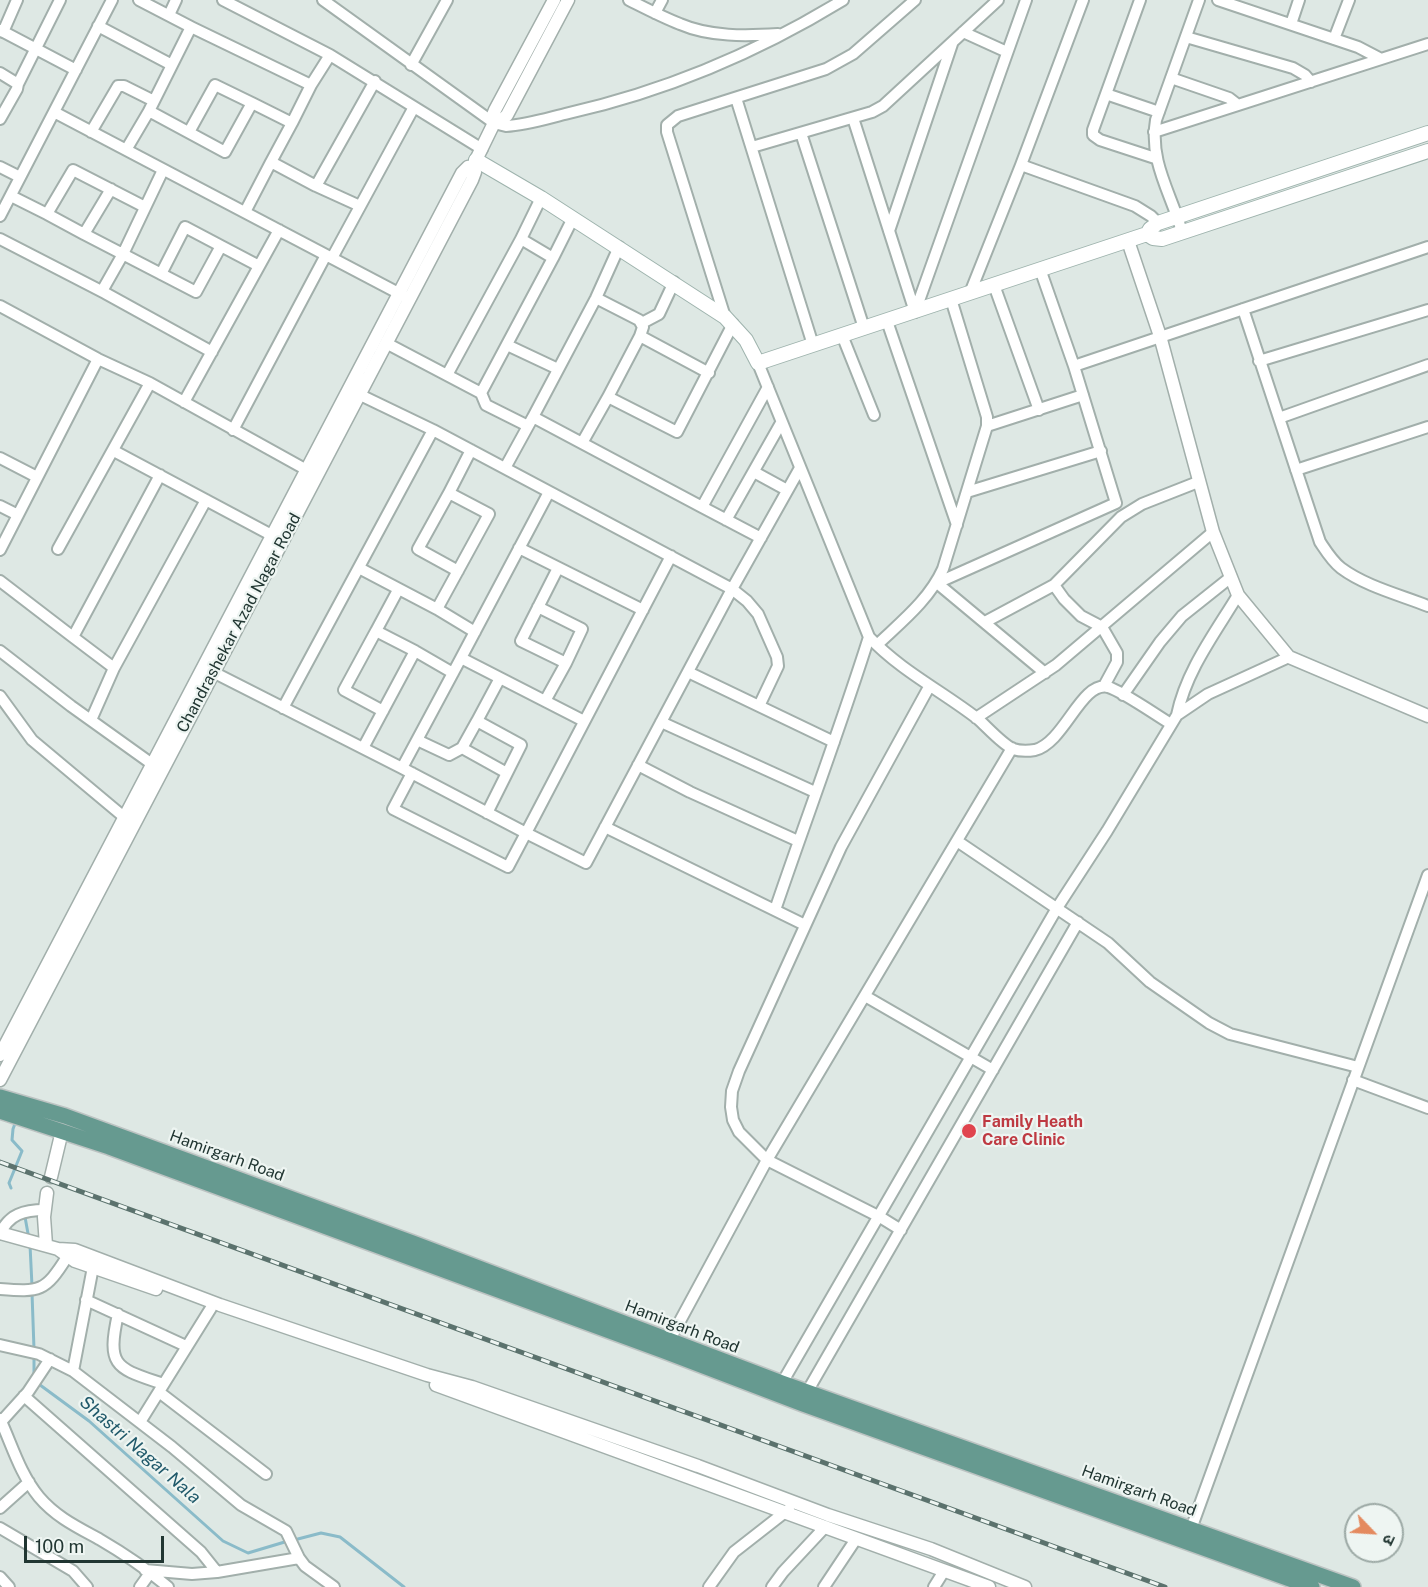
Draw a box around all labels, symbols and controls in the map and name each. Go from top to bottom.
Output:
street label: Chandrashekar Azad Nagar Road [173,510,305,736]
place label: Family Heath Care Clinic [982,1112,1083,1150]
marker: Family Heath Care Clinic [960,1122,978,1140]
street label: Hamirgarh Road [167,1126,287,1186]
street label: Hamirgarh Road [622,1296,742,1358]
water label: Shastri Nagar Nala [75,1391,205,1509]
street label: Hamirgarh Road [1079,1461,1199,1521]
north arrow [1344,1503,1404,1563]
scale bar [27,1524,166,1562]
text: उ [1378,1532,1400,1548]
text: 100 m [35,1536,84,1557]

